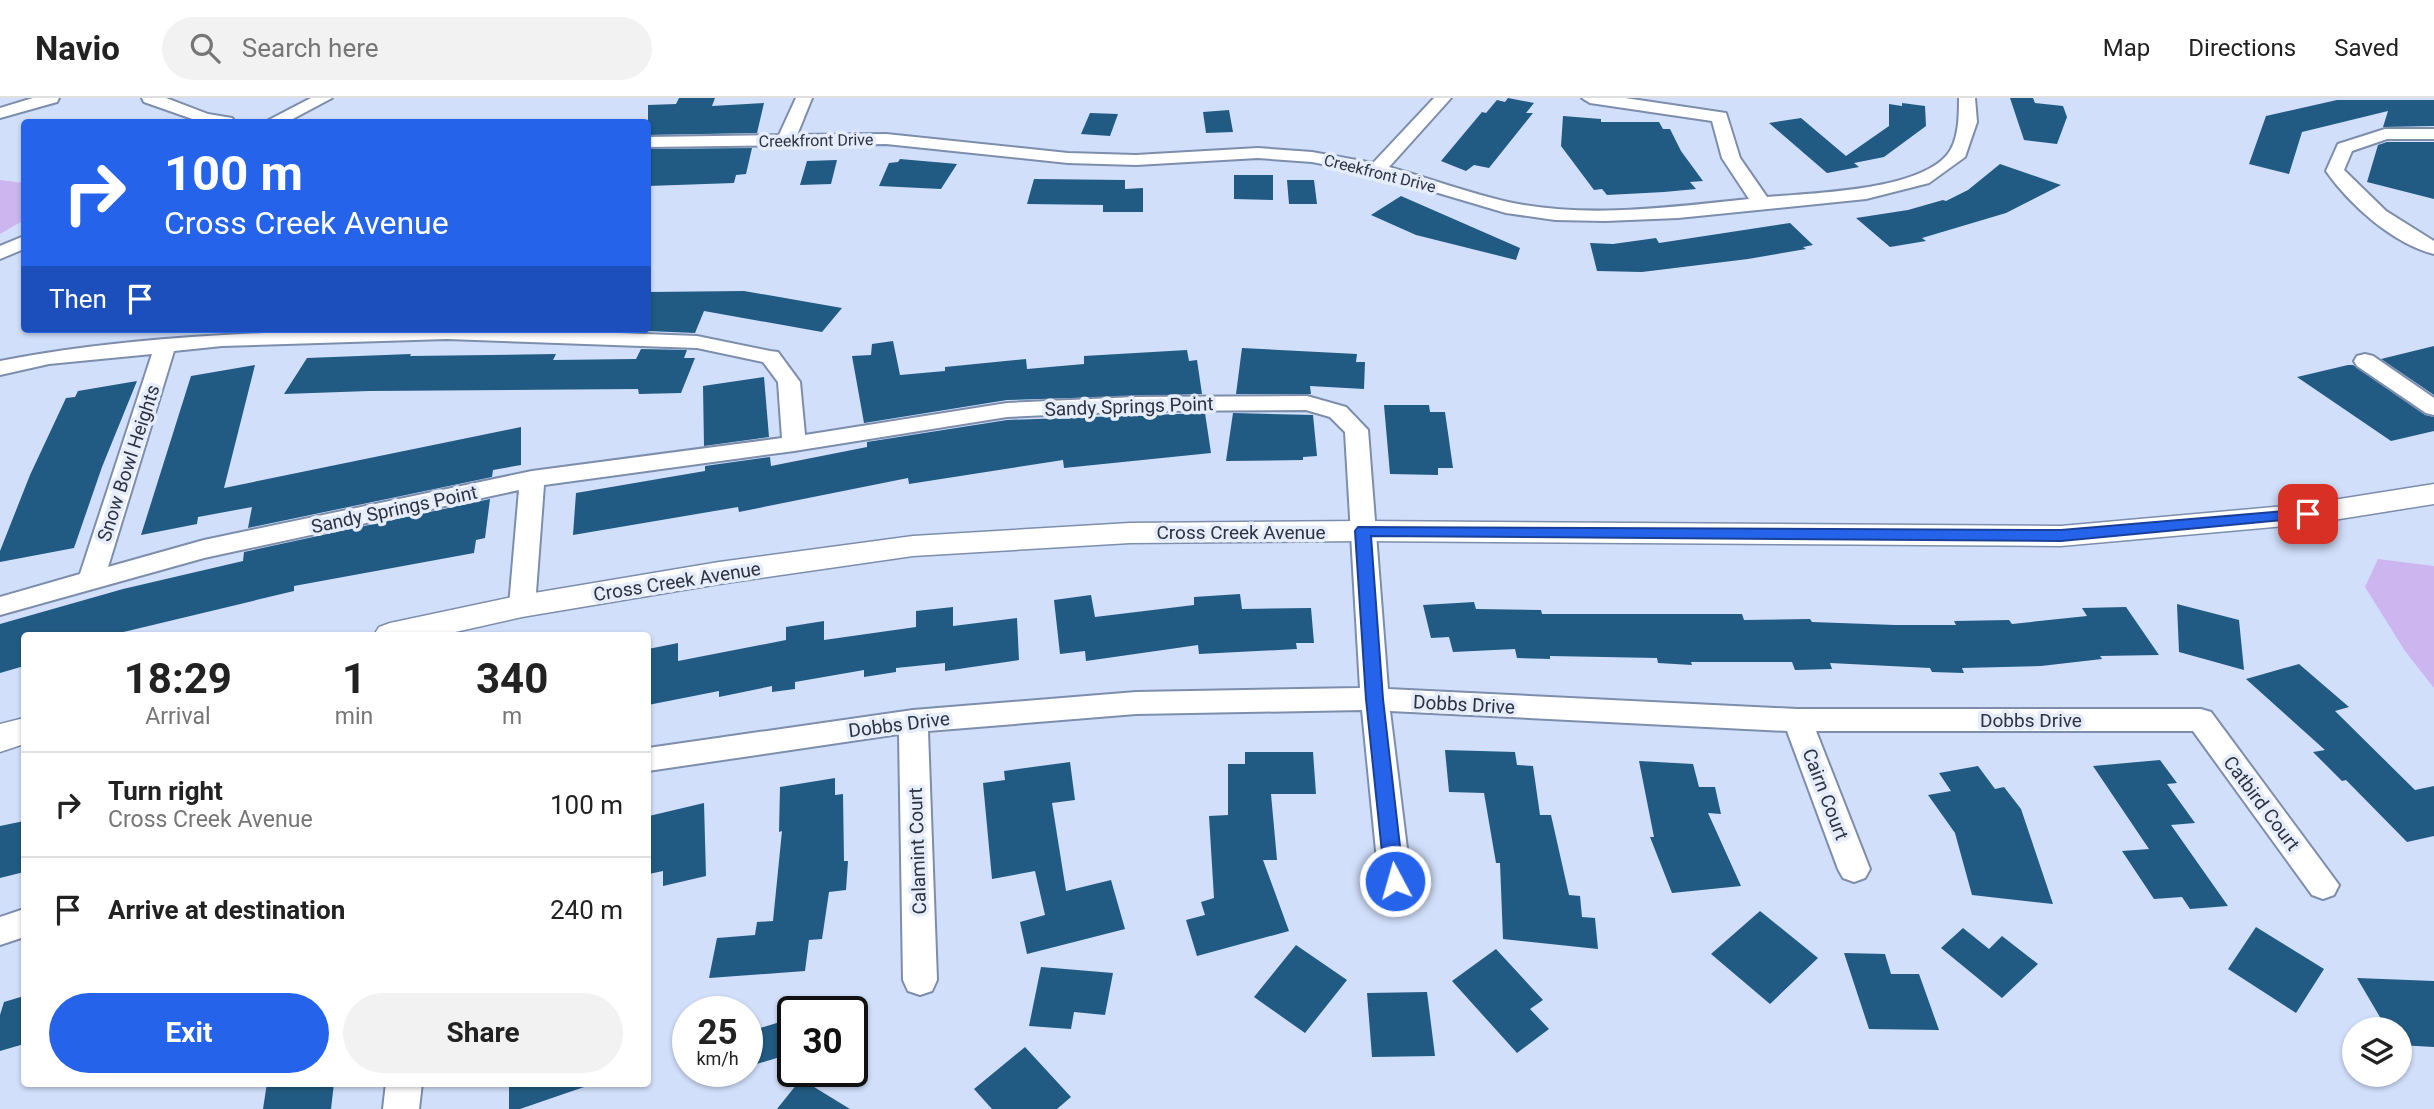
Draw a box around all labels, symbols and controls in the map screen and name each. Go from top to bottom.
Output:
search box [162,17,652,80]
text: Navio [35,29,120,68]
icon: search [186,29,224,67]
text: Search here [242,33,379,63]
text: Map [2103,34,2150,62]
text: Directions [2188,34,2296,62]
text: Saved [2334,34,2399,62]
street label: Creekfront Drive [759,130,874,151]
text: 100 m [164,145,303,202]
icon: right [49,147,140,238]
street label: Creekfront Drive [1322,150,1438,197]
text: Cross Creek Avenue [164,204,449,242]
icon: arrive [121,280,159,318]
text: Then [49,284,107,314]
street label: Snow Bowl Heights [92,382,165,544]
street label: Sandy Springs Point [1044,392,1214,421]
street label: Sandy Springs Point [309,481,479,538]
pin [2278,484,2338,544]
icon: arrive [2289,495,2327,533]
street label: Cross Creek Avenue [1156,521,1326,544]
street label: Cross Creek Avenue [592,557,762,606]
text: 18:29 [124,654,232,703]
text: 1 [342,654,366,703]
text: 340 [476,654,548,703]
street label: Dobbs Drive [1413,690,1515,719]
text: Arrival [145,703,211,730]
text: min [335,703,373,730]
text: m [502,703,522,730]
street label: Dobbs Drive [847,707,951,742]
street label: Dobbs Drive [1980,709,2082,732]
street label: Cairn Court [1798,745,1853,843]
street label: Catbird Court [2219,751,2305,855]
text: Turn right [108,776,223,806]
icon: right [49,786,87,824]
street label: Calamint Court [904,787,931,915]
text: 100 m [550,790,623,820]
text: Cross Creek Avenue [108,806,313,833]
position arrow [1358,844,1432,918]
icon: arrive [49,891,87,929]
text: Arrive at destination [108,895,345,925]
text: 240 m [550,895,623,925]
button: Exit [49,993,329,1073]
button: Share [343,993,623,1073]
speed limit sign: 30 [777,996,868,1087]
text: 25 [697,1012,738,1053]
map controls [2342,1017,2412,1087]
button: layers [2342,1017,2412,1087]
text: km/h [696,1048,739,1069]

